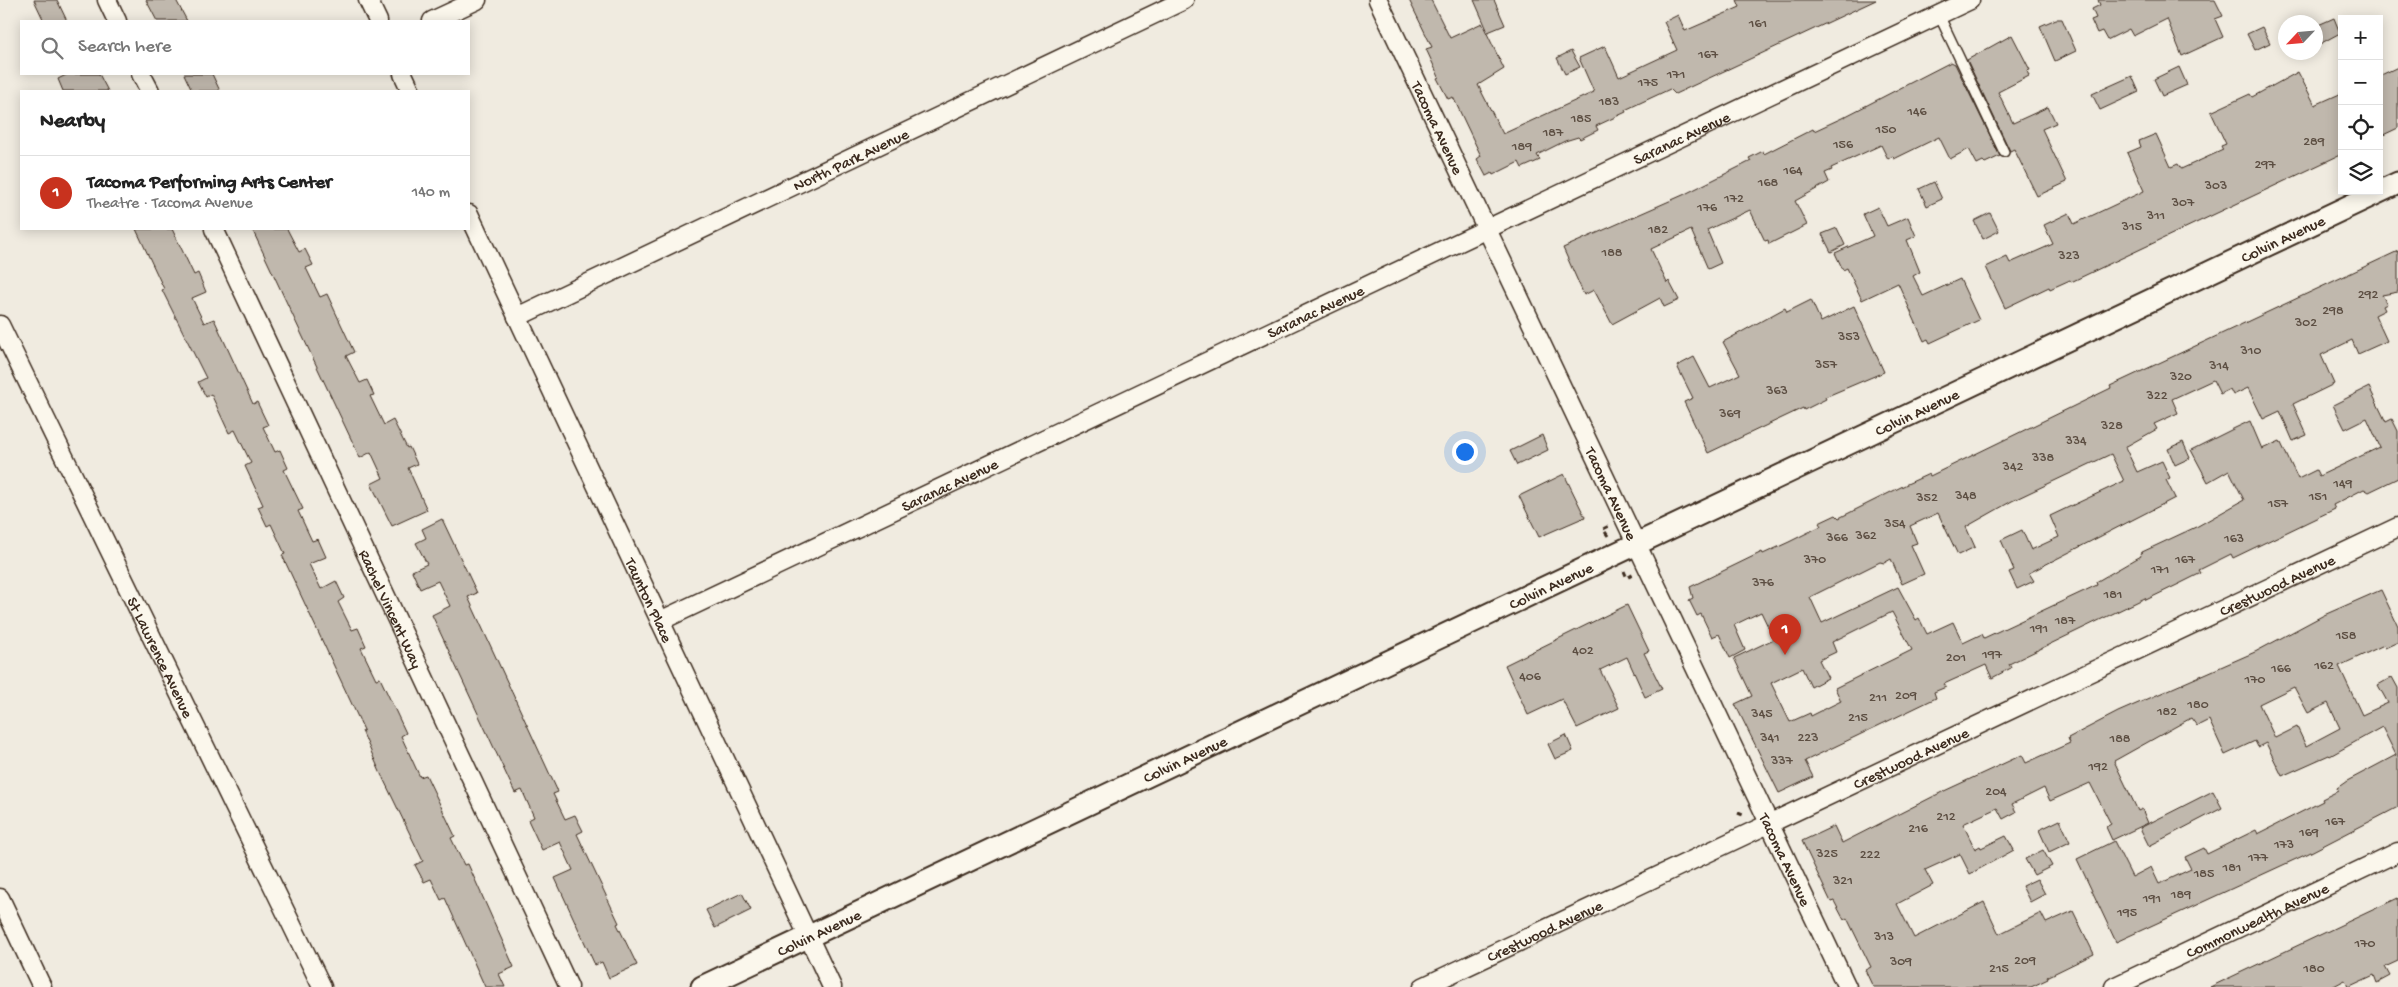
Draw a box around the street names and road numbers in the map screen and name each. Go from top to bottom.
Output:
street label: Tacoma Avenue [1405,78,1466,179]
street label: Saranac Avenue [1631,109,1735,171]
street label: North Park Avenue [791,126,913,197]
street label: Colvin Avenue [2239,213,2330,269]
street label: Saranac Avenue [1265,282,1369,345]
street label: Colvin Avenue [1873,386,1964,442]
street label: Tacoma Avenue [1578,444,1640,545]
street label: Saranac Avenue [899,456,1003,518]
street label: Rachel Vincent Way [353,548,425,672]
street label: Crestwood Avenue [2217,552,2340,623]
street label: Taunton Place [618,555,675,647]
street label: Colvin Avenue [1507,560,1598,616]
street label: St Lawrence Avenue [121,595,196,723]
street label: Crestwood Avenue [1851,725,1973,796]
street label: Colvin Avenue [1141,733,1232,789]
street label: Tacoma Avenue [1752,810,1814,911]
street label: Commonwealth Avenue [2184,880,2333,964]
street label: Crestwood Avenue [1485,897,1607,968]
street label: Colvin Avenue [775,907,866,963]

